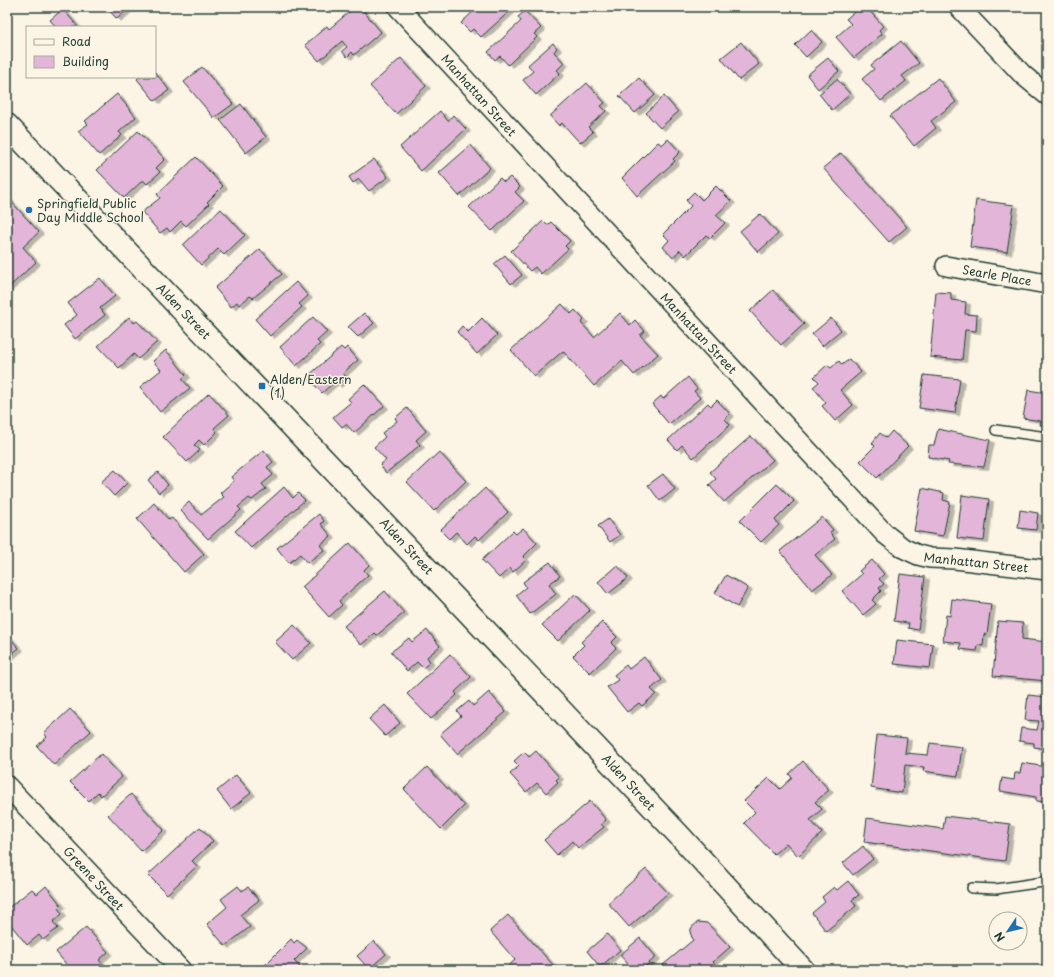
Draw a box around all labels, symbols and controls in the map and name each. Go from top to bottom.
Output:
legend [26,26,156,78]
text: Road [62,32,91,50]
street label: Manhattan Street [437,50,521,140]
text: Building [62,52,109,70]
place label: Springfield Public Day Middle School [37,194,144,226]
marker: Springfield Public Day Middle School [24,205,34,215]
street label: Searle Place [961,260,1033,290]
street label: Alden Street [153,279,215,343]
street label: Manhattan Street [657,288,741,378]
place label: Alden/Eastern (1) [270,370,352,402]
marker: Alden/Eastern (1) [257,381,267,391]
street label: Alden Street [376,514,438,578]
street label: Manhattan Street [923,548,1029,576]
street label: Alden Street [598,750,660,814]
street label: Greene Street [60,842,129,914]
north arrow [988,911,1028,951]
text: N [990,928,1009,945]

